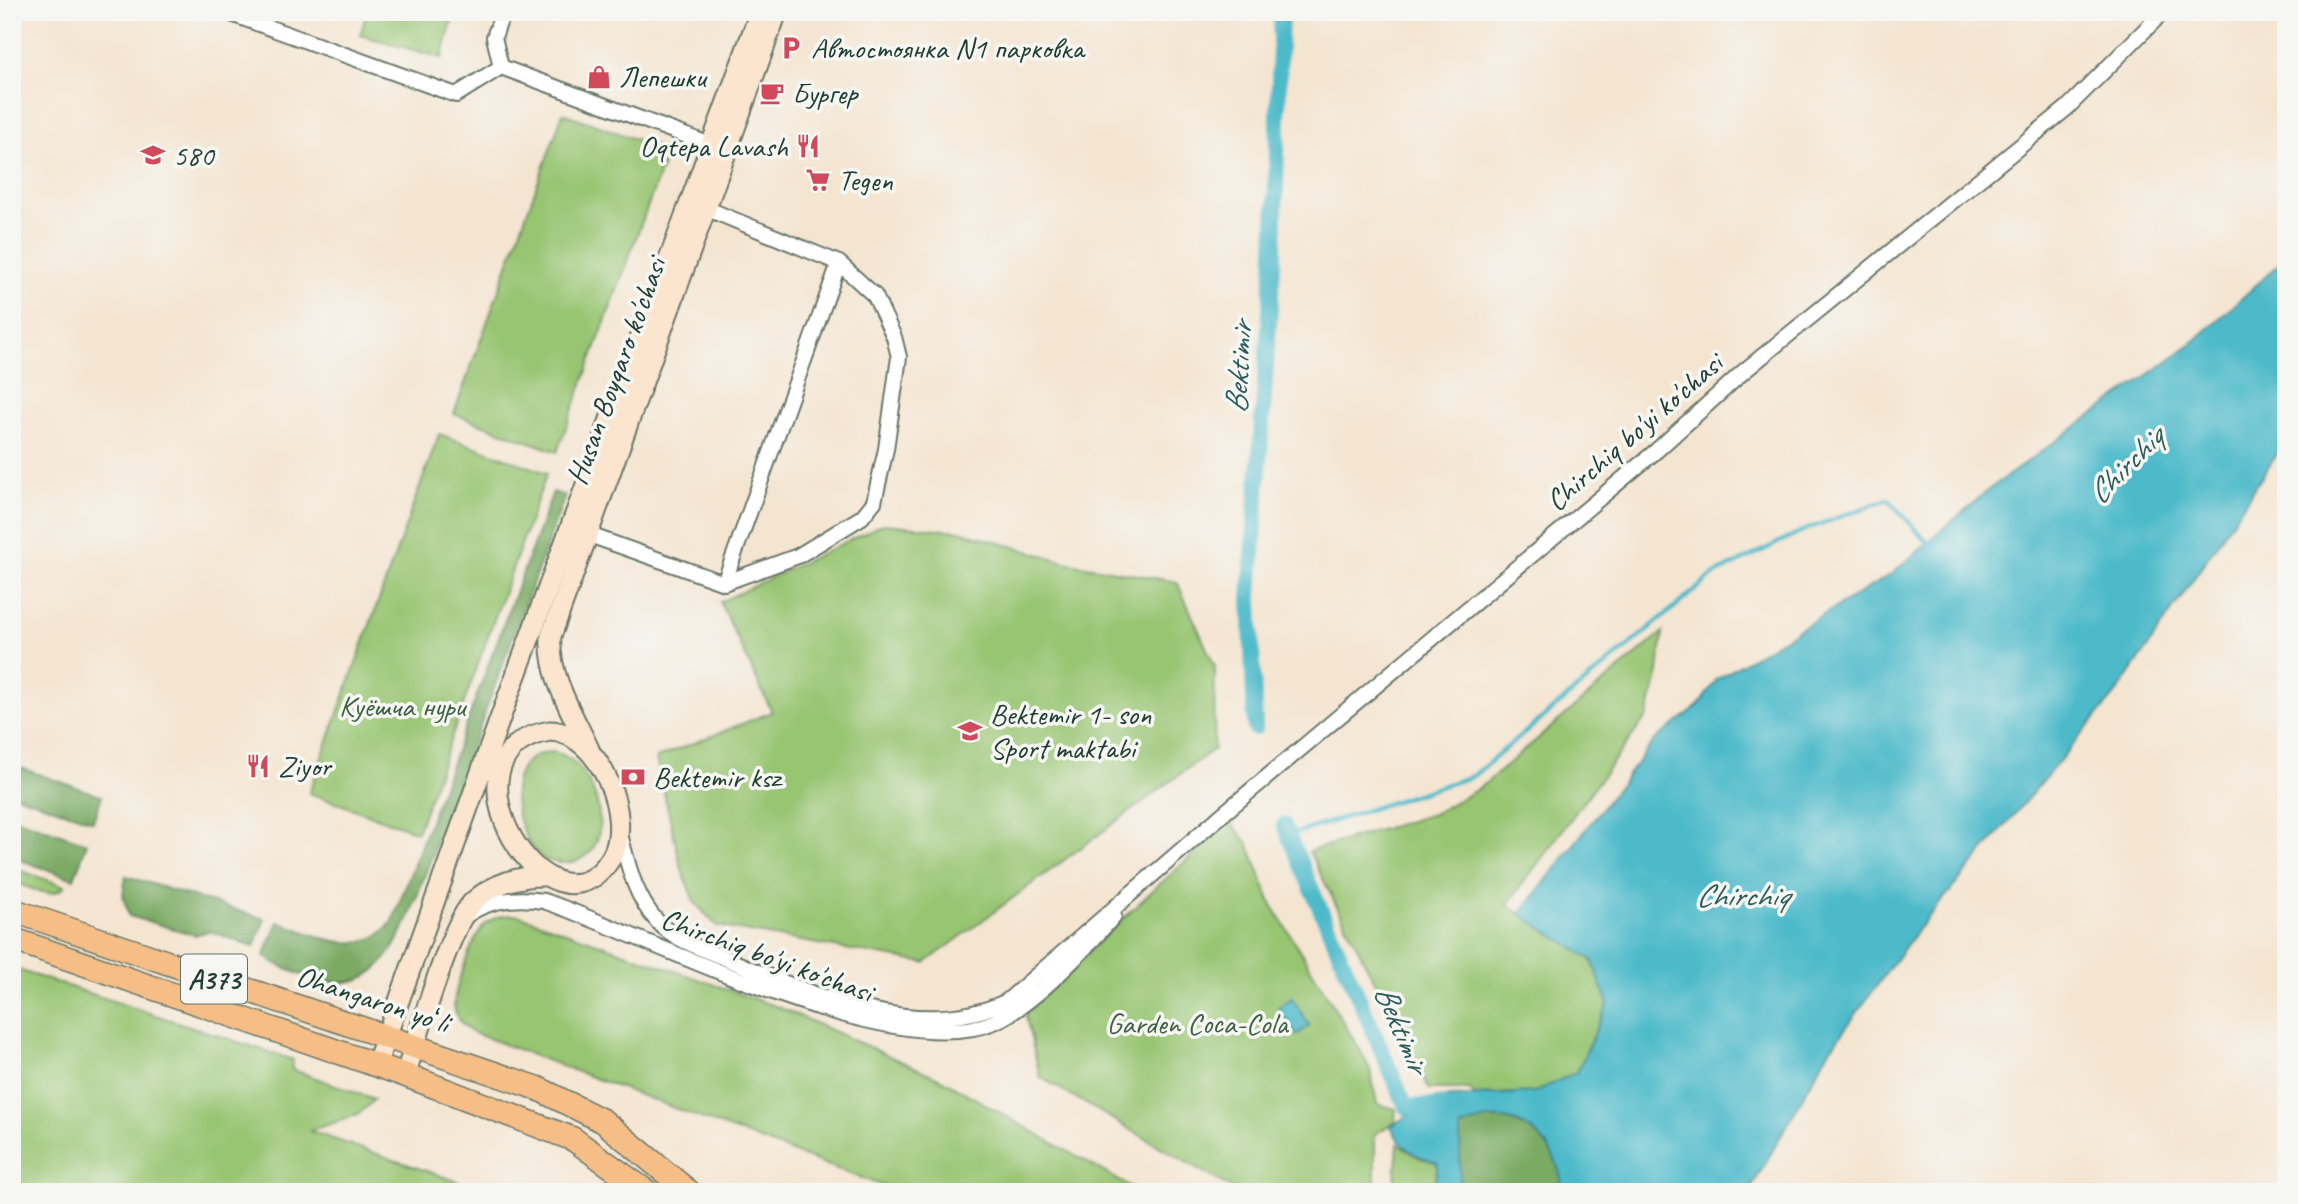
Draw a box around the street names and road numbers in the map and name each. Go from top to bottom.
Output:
street label: Husan Boyqaro ko'chasi [557,249,676,490]
street label: Chirchiq bo'yi ko'chasi [1538,343,1733,519]
street label: Chirchiq bo'yi ko'chasi [656,899,881,1012]
road number: A373 [181,954,247,1004]
street label: Ohangaron yoʻli [292,956,458,1043]

